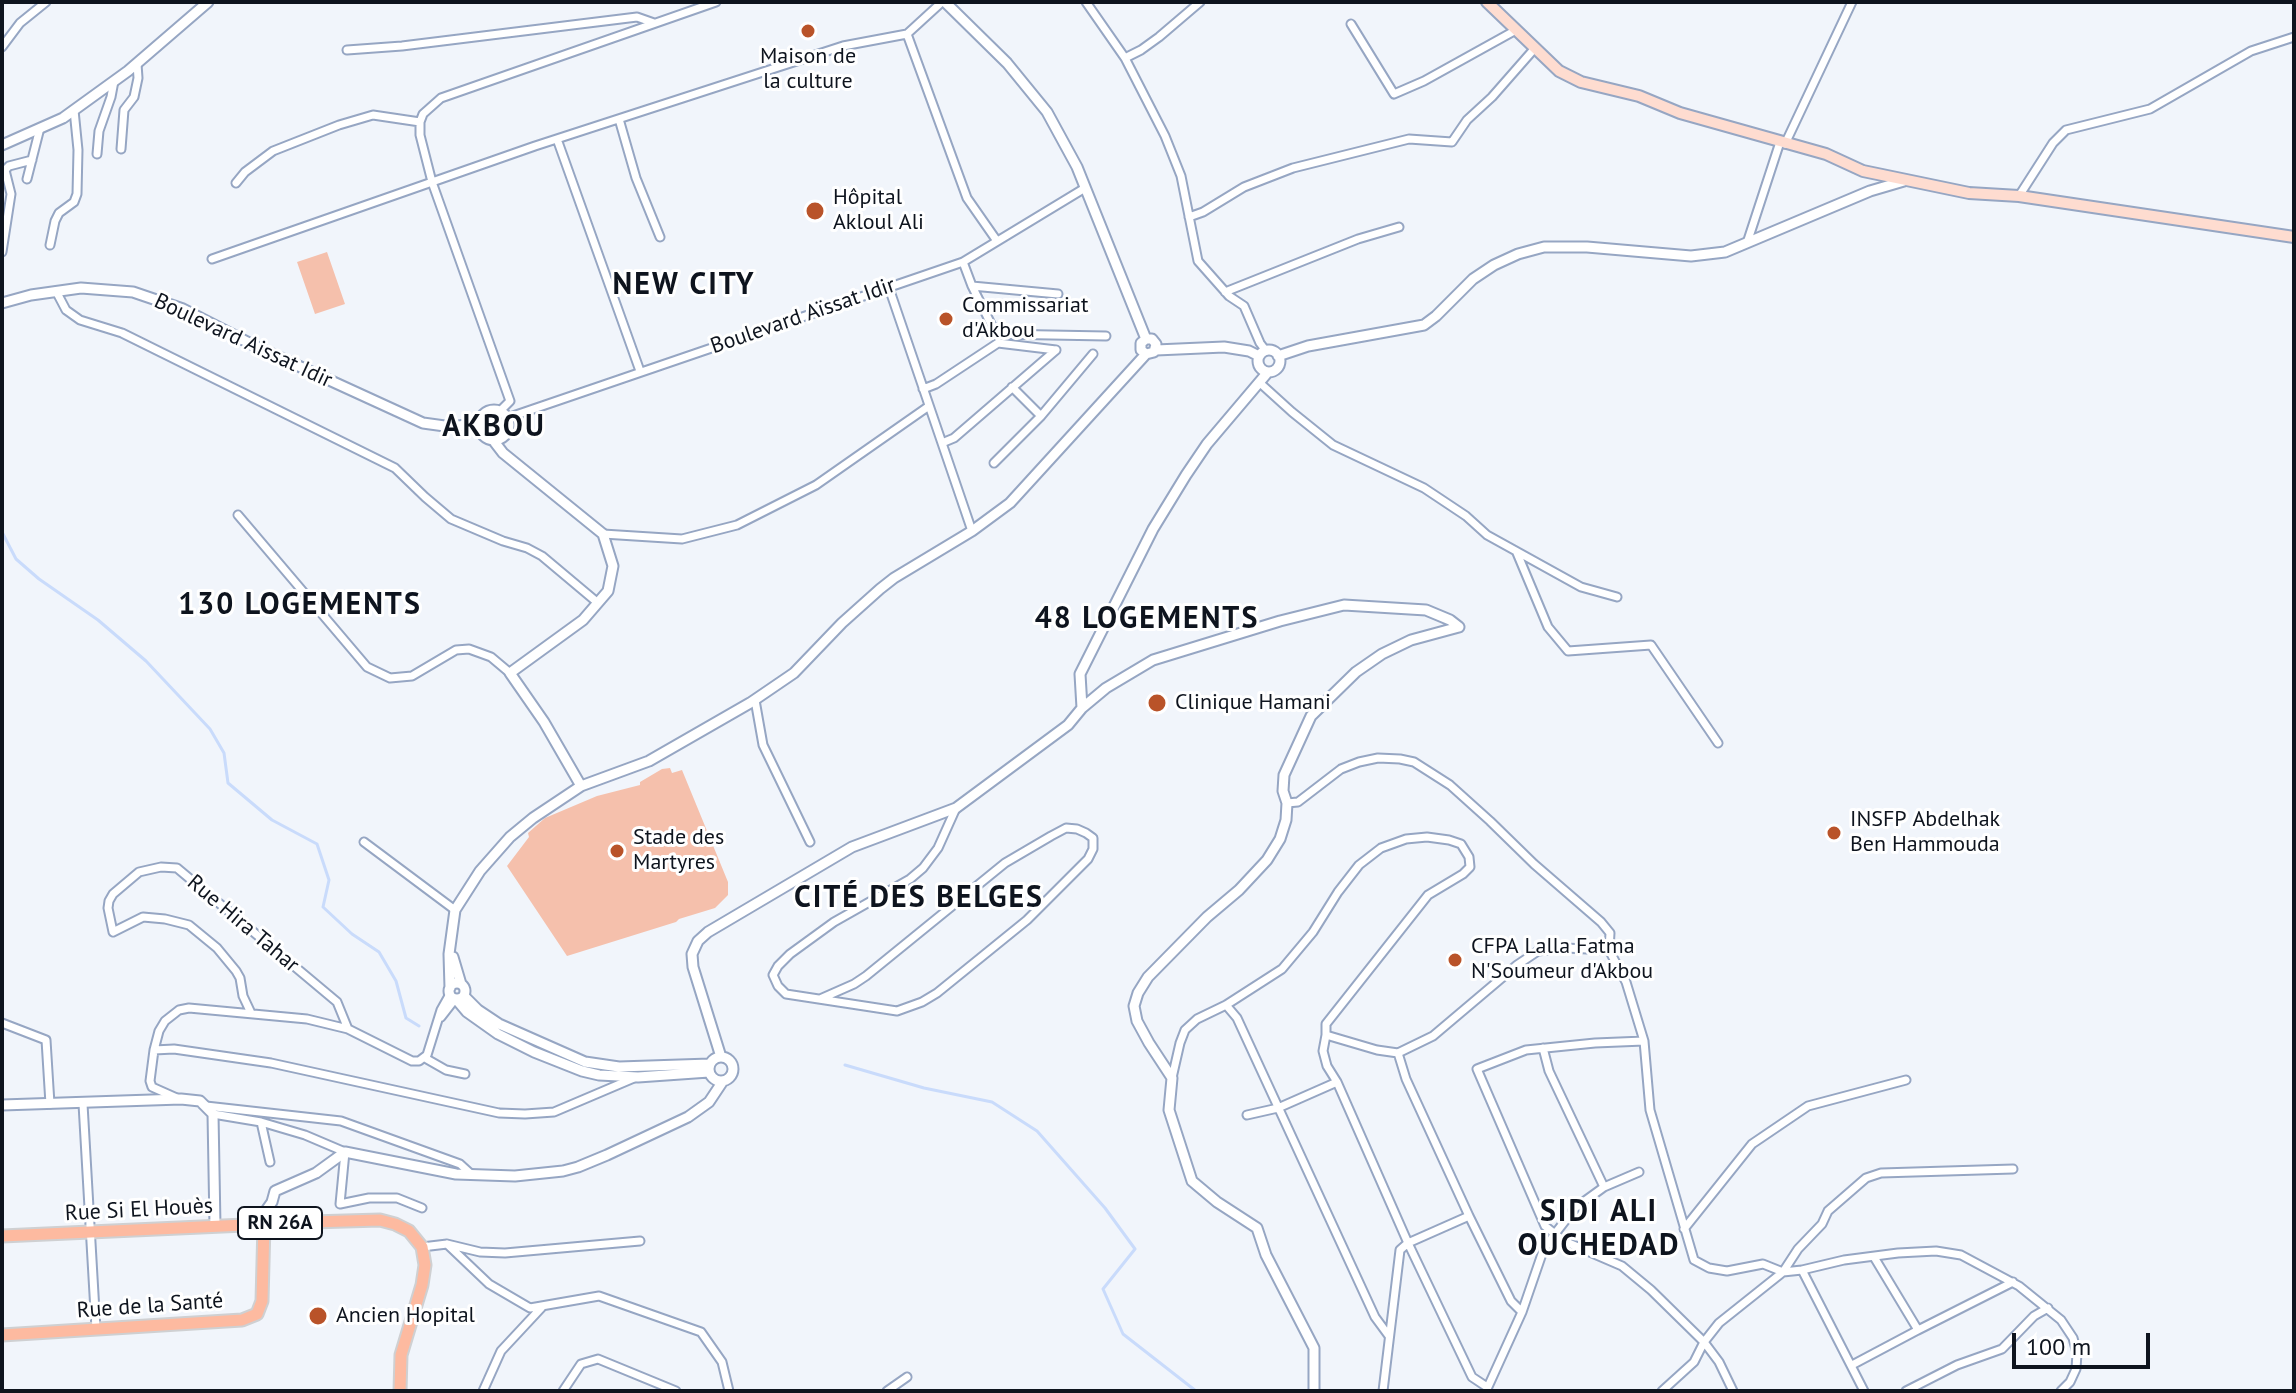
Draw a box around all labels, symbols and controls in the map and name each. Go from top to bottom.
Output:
marker: Maison de la culture [799,22,817,40]
place label: Maison de la culture [760,44,856,96]
place label: Hôpital Akloul Ali [833,185,924,236]
marker: Hôpital Akloul Ali [804,200,826,222]
district label: NEW CITY [613,267,755,303]
street label: Boulevard Aïssat Idir [707,272,899,360]
street label: Boulevard Aissat Idir [150,288,336,394]
place label: Commissariat d'Akbou [962,293,1088,344]
marker: Commissariat d'Akbou [937,310,955,328]
district label: AKBOU [442,409,546,445]
district label: 130 LOGEMENTS [178,587,422,623]
district label: 48 LOGEMENTS [1035,601,1259,637]
place label: Clinique Hamani [1175,690,1331,716]
marker: Clinique Hamani [1146,692,1168,714]
place label: INSFP Abdelhak Ben Hammouda [1850,807,2000,858]
marker: INSFP Abdelhak Ben Hammouda [1825,824,1843,842]
place label: Stade des Martyres [633,825,724,876]
marker: Stade des Martyres [608,842,626,860]
street label: Rue Hira Tahar [182,870,304,978]
district label: CITÉ DES BELGES [794,880,1044,916]
place label: CFPA Lalla Fatma N'Soumeur d'Akbou [1471,934,1653,986]
marker: CFPA Lalla Fatma N'Soumeur d'Akbou [1446,951,1464,969]
street label: Rue Si El Houès [64,1193,214,1227]
district label: SIDI ALI OUCHEDAD [1518,1194,1680,1264]
road number: RN 26A [238,1207,322,1239]
street label: Rue de la Santé [76,1288,224,1324]
place label: Ancien Hopital [336,1303,475,1329]
marker: Ancien Hopital [307,1305,329,1327]
scale bar [2016,1317,2154,1367]
text: 100 m [2026,1331,2091,1362]

